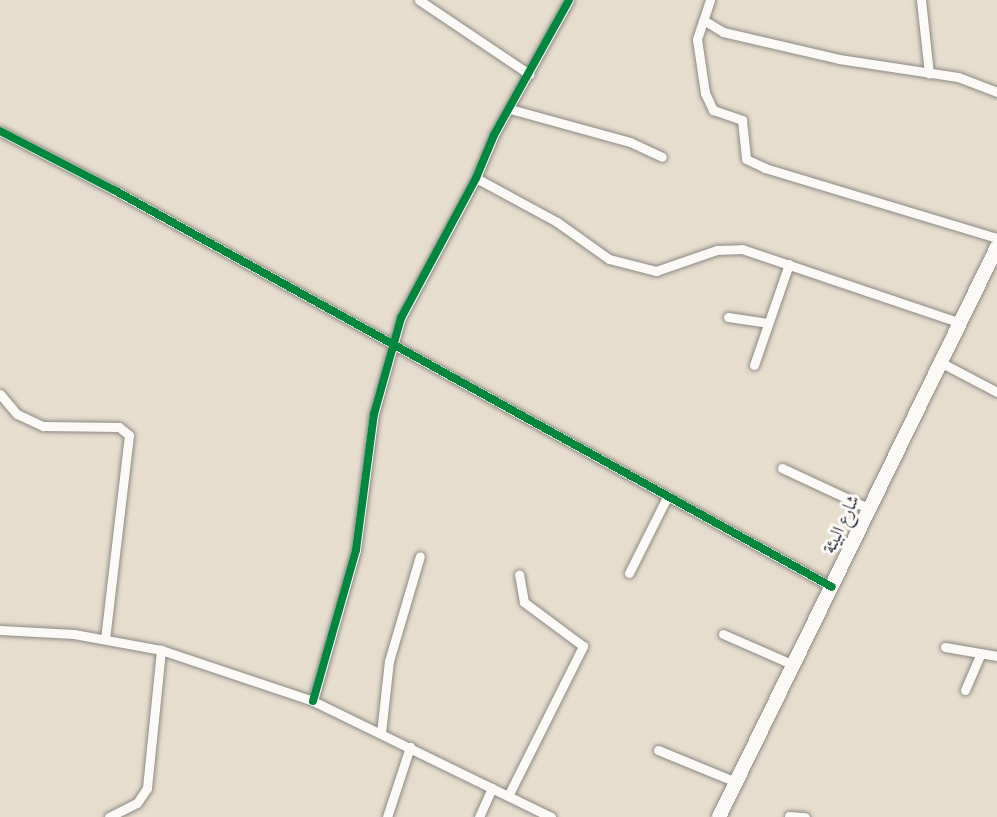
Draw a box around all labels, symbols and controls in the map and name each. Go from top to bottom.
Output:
street label: شارع البيئة [820,492,866,558]

